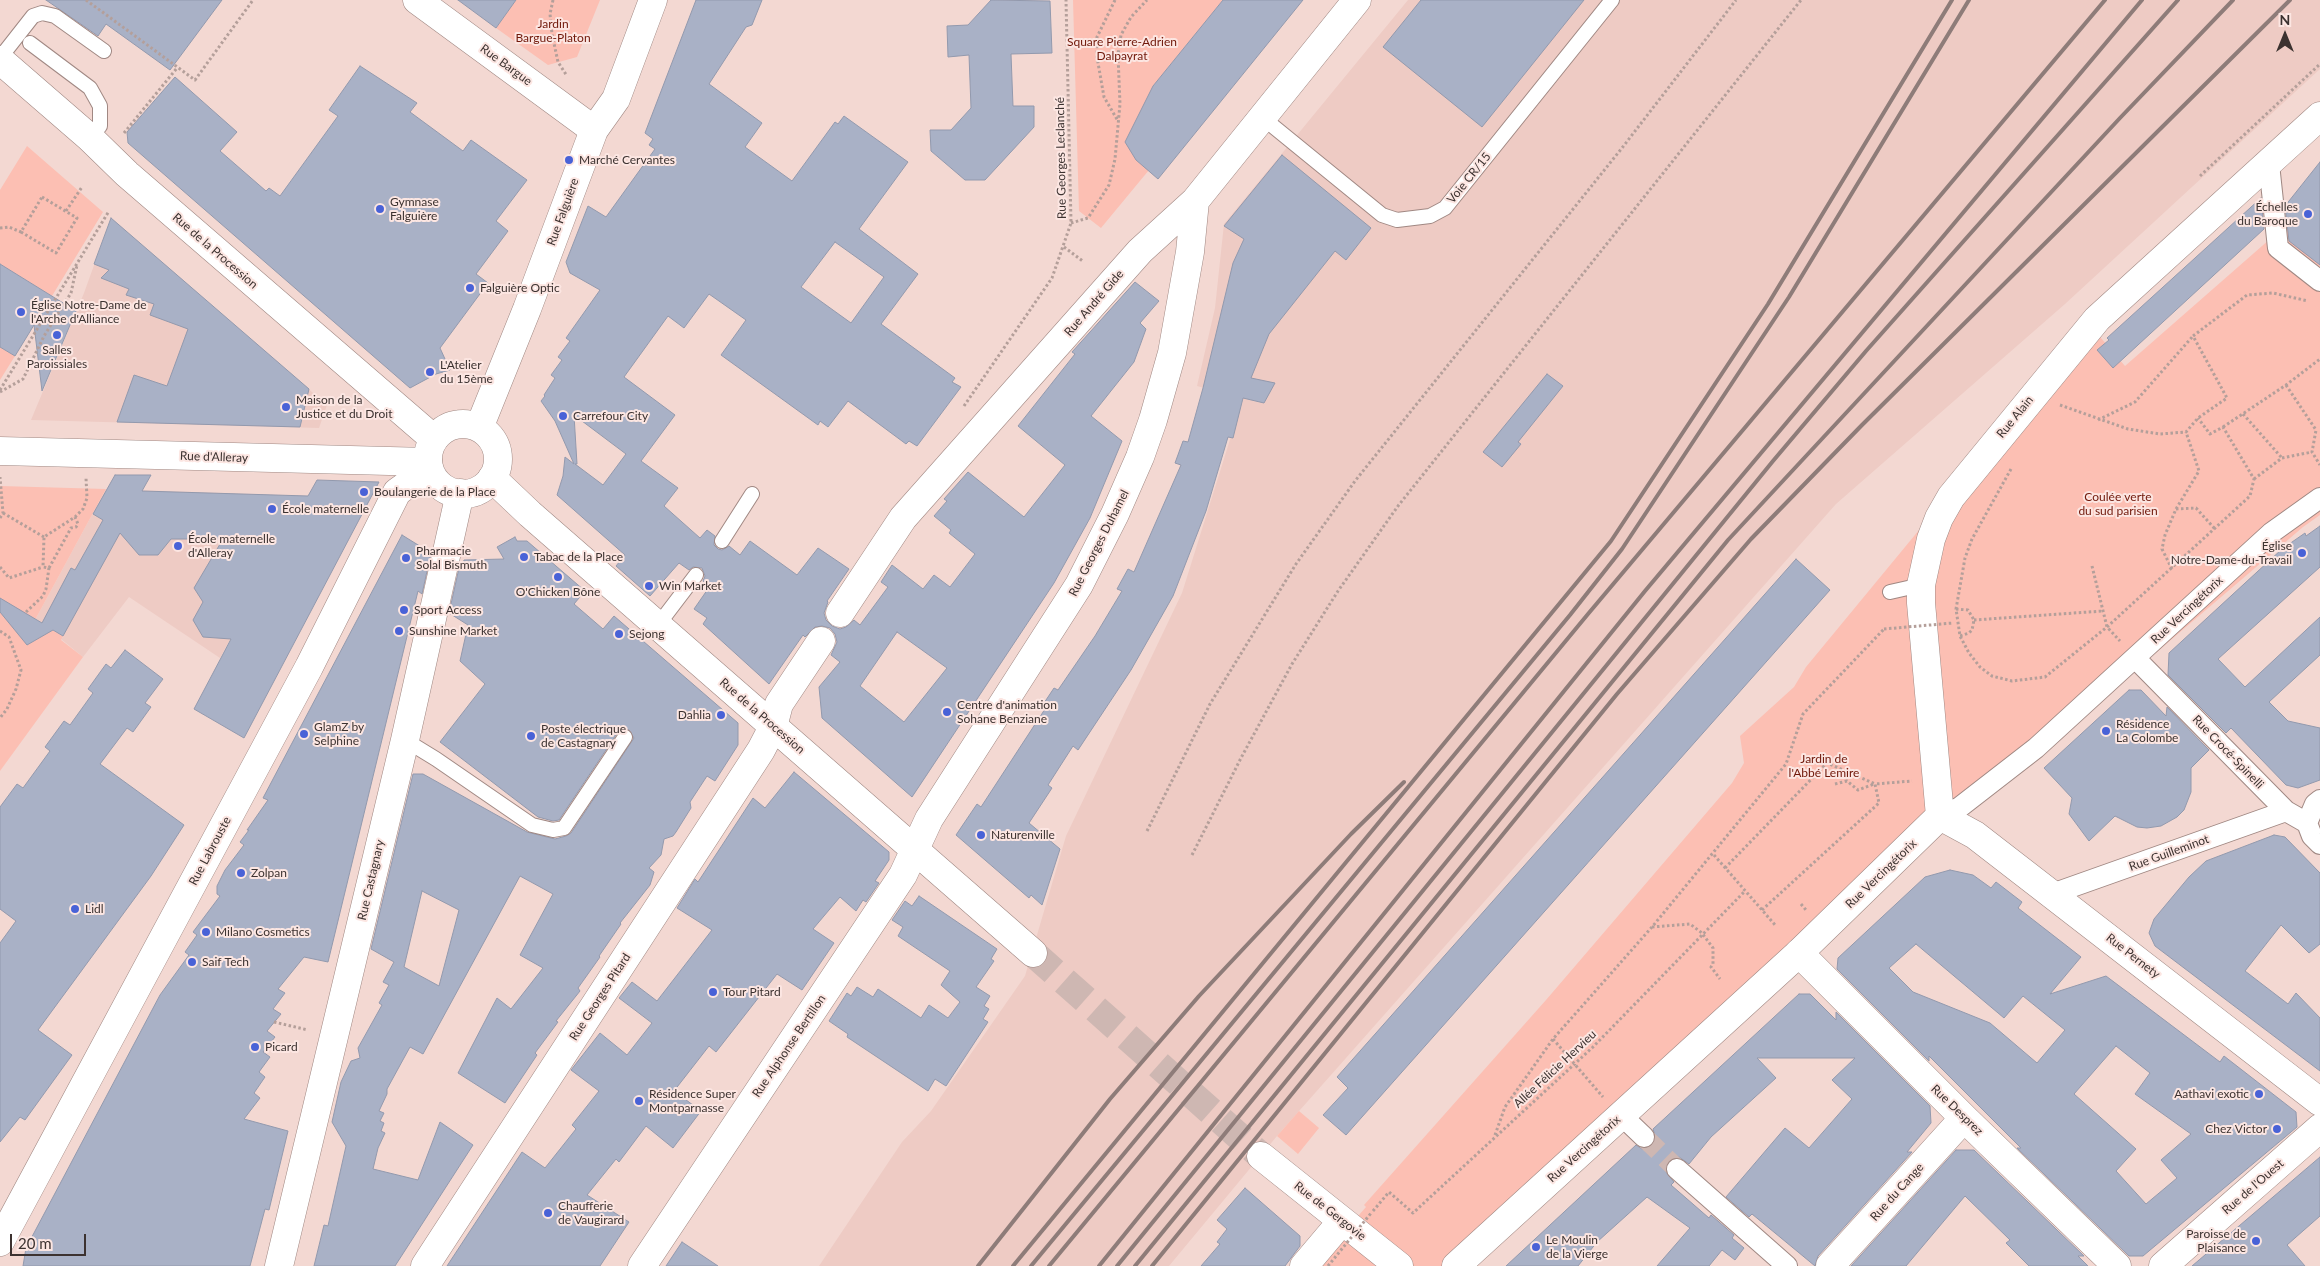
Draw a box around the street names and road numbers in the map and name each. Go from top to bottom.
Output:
street label: Rue Bargue [477,41,535,89]
street label: Rue Georges Leclanché [1053,97,1069,219]
street label: Voie CR/15 [1444,150,1494,206]
street label: Rue Falguière [544,176,582,248]
street label: Rue de la Procession [169,210,261,292]
street label: Rue André Gide [1061,267,1127,339]
street label: Rue Alain [1994,393,2036,441]
street label: Rue d'Alleray [180,449,248,465]
street label: Rue Georges Duhamel [1066,487,1132,599]
street label: Rue Vercingétorix [2148,573,2226,647]
street label: Rue de la Procession [716,675,808,757]
street label: Rue Crocé-Spinelli [2189,712,2267,792]
street label: Rue Labrouste [186,814,234,888]
street label: Rue Guilleminot [2127,832,2211,874]
street label: Rue Vercingétorix [1843,836,1919,912]
street label: Rue Castagnary [355,838,387,922]
street label: Rue Pernety [2103,930,2163,982]
street label: Rue Georges Pitard [566,951,634,1043]
street label: Rue Alphonse Bertillon [749,992,829,1100]
street label: Allée Félicie Hervieu [1511,1027,1599,1111]
street label: Rue Desprez [1928,1082,1986,1138]
street label: Rue Vercingétorix [1545,1113,1623,1185]
street label: Rue de l'Ouest [2219,1156,2287,1218]
street label: Rue du Cange [1867,1160,1927,1224]
street label: Rue de Gergovie [1291,1179,1369,1243]

